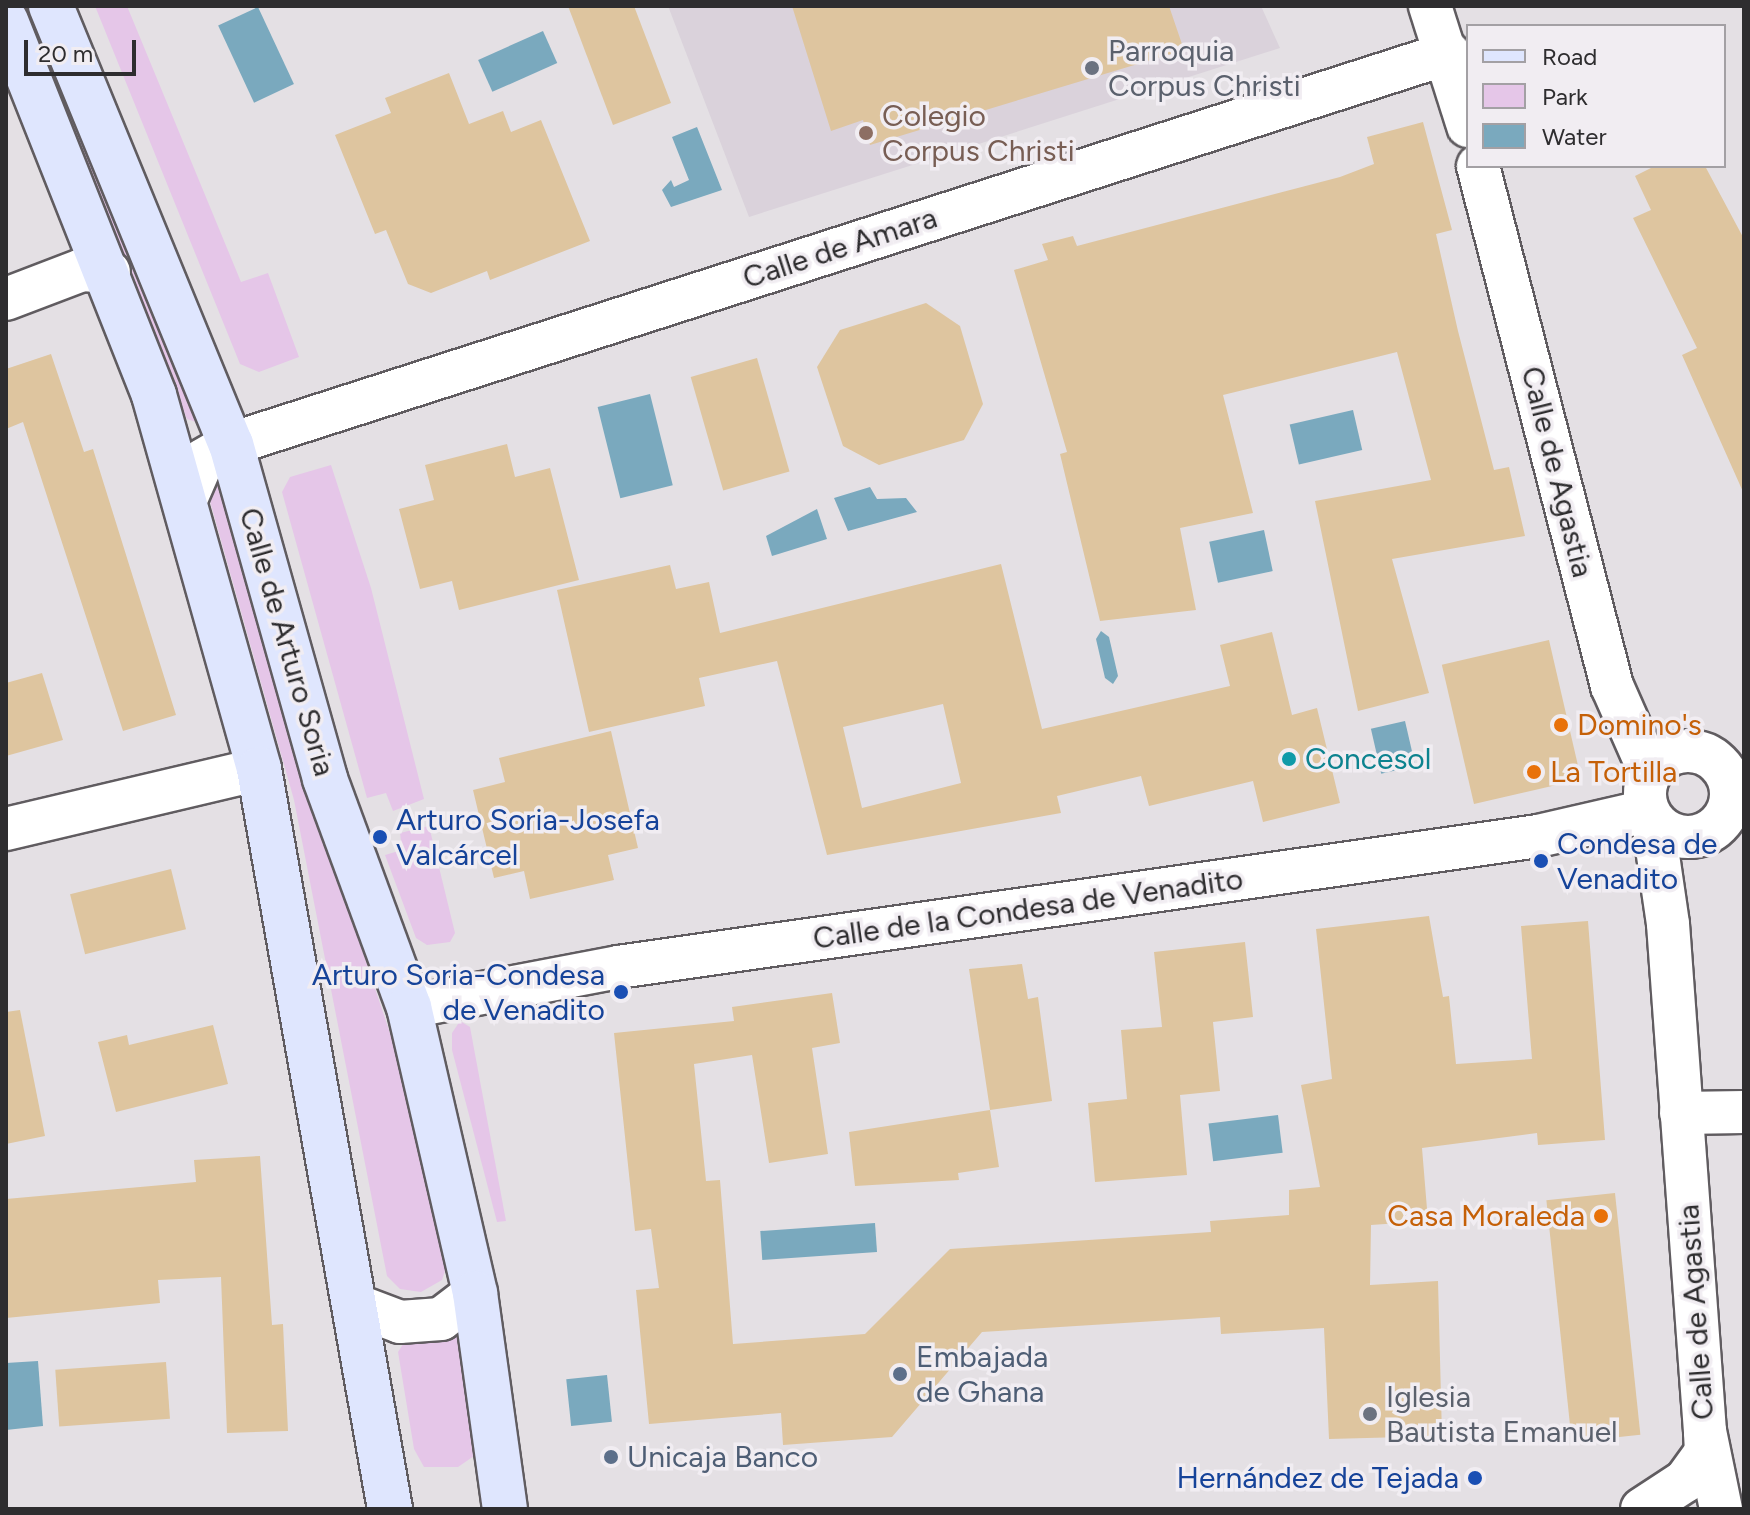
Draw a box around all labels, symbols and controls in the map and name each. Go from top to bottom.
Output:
scale bar [28,24,140,74]
legend [1466,24,1726,168]
place label: Parroquia Corpus Christi [1108,33,1301,104]
text: 20 m [38,39,93,68]
text: Road [1542,42,1597,71]
marker: Parroquia Corpus Christi [1083,59,1101,77]
text: Park [1542,82,1588,111]
place label: Colegio Corpus Christi [882,98,1075,168]
text: Water [1542,122,1607,151]
marker: Colegio Corpus Christi [857,124,875,142]
street label: Calle de Amara [738,200,942,296]
street label: Calle de Agastia [1513,363,1601,581]
street label: Calle de Arturo Soria [232,504,342,780]
place label: Domino's [1577,707,1702,743]
marker: Domino's [1552,716,1570,734]
place label: Concesol [1305,741,1431,777]
marker: Concesol [1280,750,1298,768]
place label: La Tortilla [1550,754,1677,790]
marker: La Tortilla [1525,763,1543,781]
place label: Arturo Soria-Josefa Valcárcel [396,802,660,872]
place label: Condesa de Venadito [1557,826,1717,896]
marker: Arturo Soria-Josefa Valcárcel [371,828,389,846]
marker: Condesa de Venadito [1532,852,1550,870]
street label: Calle de la Condesa de Venadito [811,861,1245,957]
place label: Arturo Soria-Condesa de Venadito [312,957,605,1028]
marker: Arturo Soria-Condesa de Venadito [612,983,630,1001]
place label: Casa Moraleda [1387,1198,1585,1234]
street label: Calle de Agastia [1671,1203,1721,1421]
marker: Casa Moraleda [1592,1207,1610,1225]
place label: Embajada de Ghana [916,1339,1048,1410]
marker: Embajada de Ghana [891,1365,909,1383]
place label: Iglesia Bautista Emanuel [1386,1379,1618,1450]
marker: Iglesia Bautista Emanuel [1361,1405,1379,1423]
place label: Unicaja Banco [627,1439,818,1475]
marker: Unicaja Banco [602,1448,620,1466]
place label: Hernández de Tejada [1176,1460,1459,1496]
marker: Hernández de Tejada [1466,1469,1484,1487]

